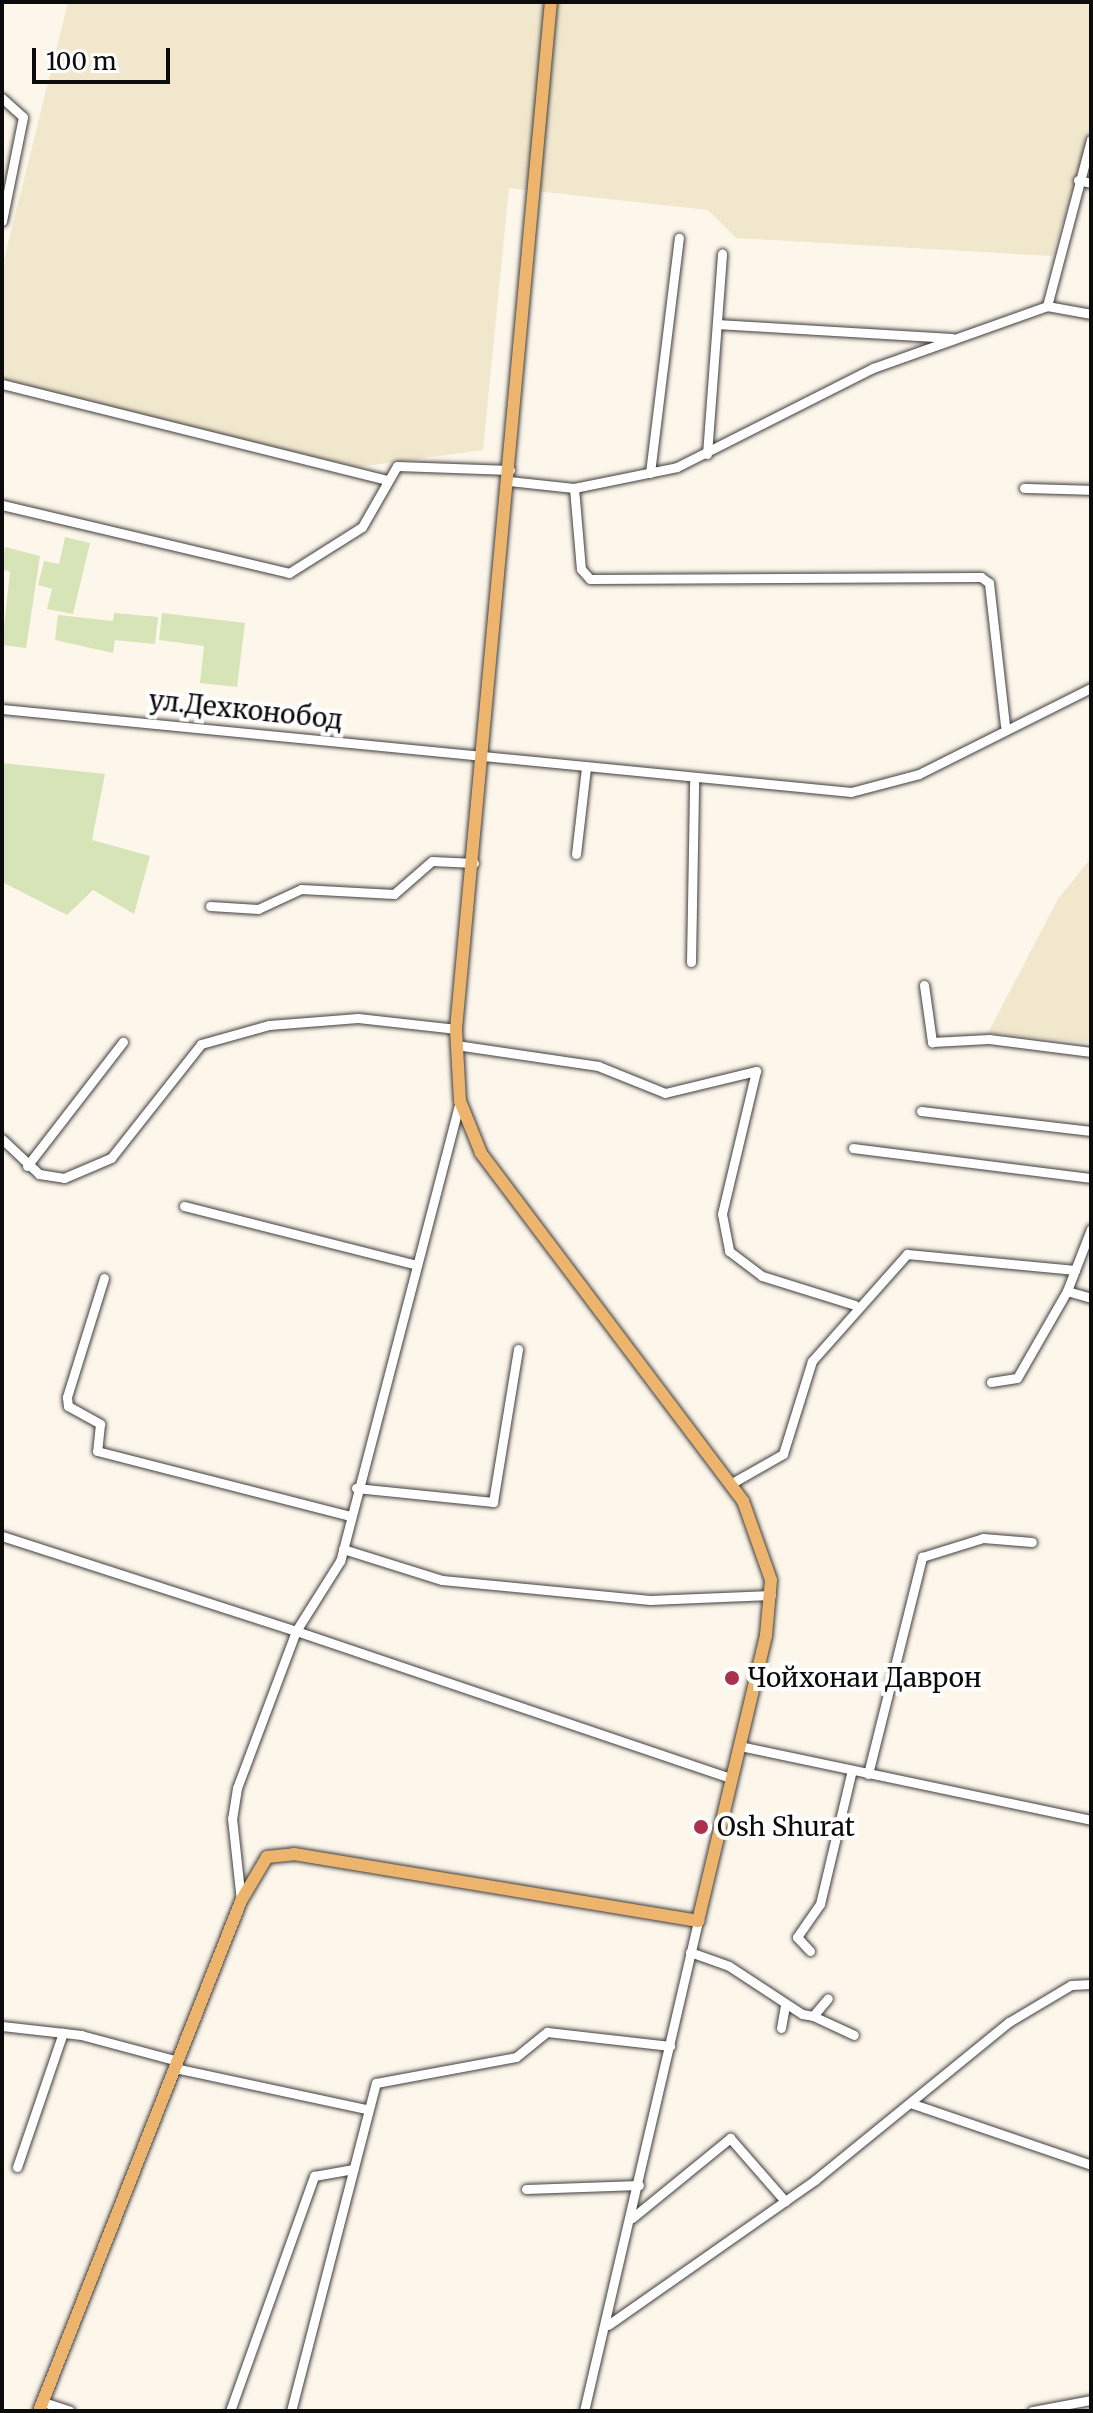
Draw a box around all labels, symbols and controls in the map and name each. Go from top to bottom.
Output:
scale bar [36,32,174,82]
text: 100 m [46,46,116,77]
street label: ул.Дехконобод [147,684,345,736]
place label: Чойхонаи Даврон [748,1662,982,1694]
marker: Чойхонаи Даврон [723,1669,741,1687]
place label: Osh Shurat [717,1811,855,1843]
marker: Osh Shurat [692,1818,710,1836]

